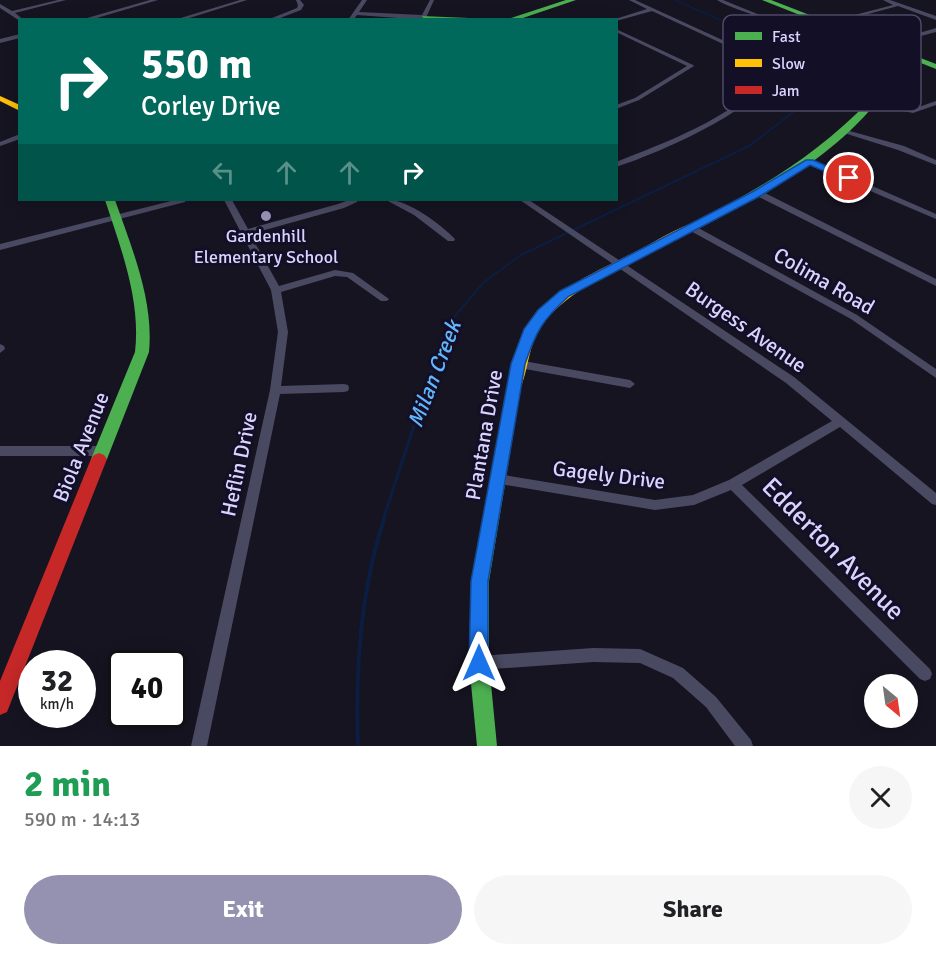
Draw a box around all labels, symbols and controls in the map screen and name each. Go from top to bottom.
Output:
legend [723,15,921,111]
text: Fast [772,27,801,47]
text: 550 m [141,39,252,90]
icon: right [42,42,120,120]
text: Slow [772,54,806,74]
text: Jam [772,81,800,101]
text: Corley Drive [141,90,281,123]
pin [823,152,874,203]
icon: left [207,156,240,189]
icon: ahead [270,156,303,189]
icon: ahead [333,156,366,189]
icon: right [396,156,429,189]
icon: arrive [832,161,865,194]
marker: Gardenhill Elementary School [259,209,273,223]
place label: Gardenhill Elementary School [194,225,338,268]
street label: Colima Road [769,242,879,320]
street label: Burgess Avenue [680,276,812,378]
water label: Milan Creek [401,315,467,431]
street label: Plantana Drive [460,368,508,502]
street label: Biola Avenue [47,388,115,506]
street label: Heflin Drive [215,409,263,519]
street label: Gagely Drive [551,455,667,495]
street label: Edderton Avenue [755,471,911,627]
position arrow [447,631,511,695]
speed limit sign: 40 [108,650,186,728]
text: 32 [41,663,73,700]
north arrow [864,674,918,728]
map controls [864,674,918,728]
text: km/h [40,695,74,713]
text: 2 min [24,762,111,807]
button: close [849,766,912,829]
text: 590 m · 14:13 [24,807,140,832]
button: Exit [24,875,462,944]
button: Share [474,875,912,944]

